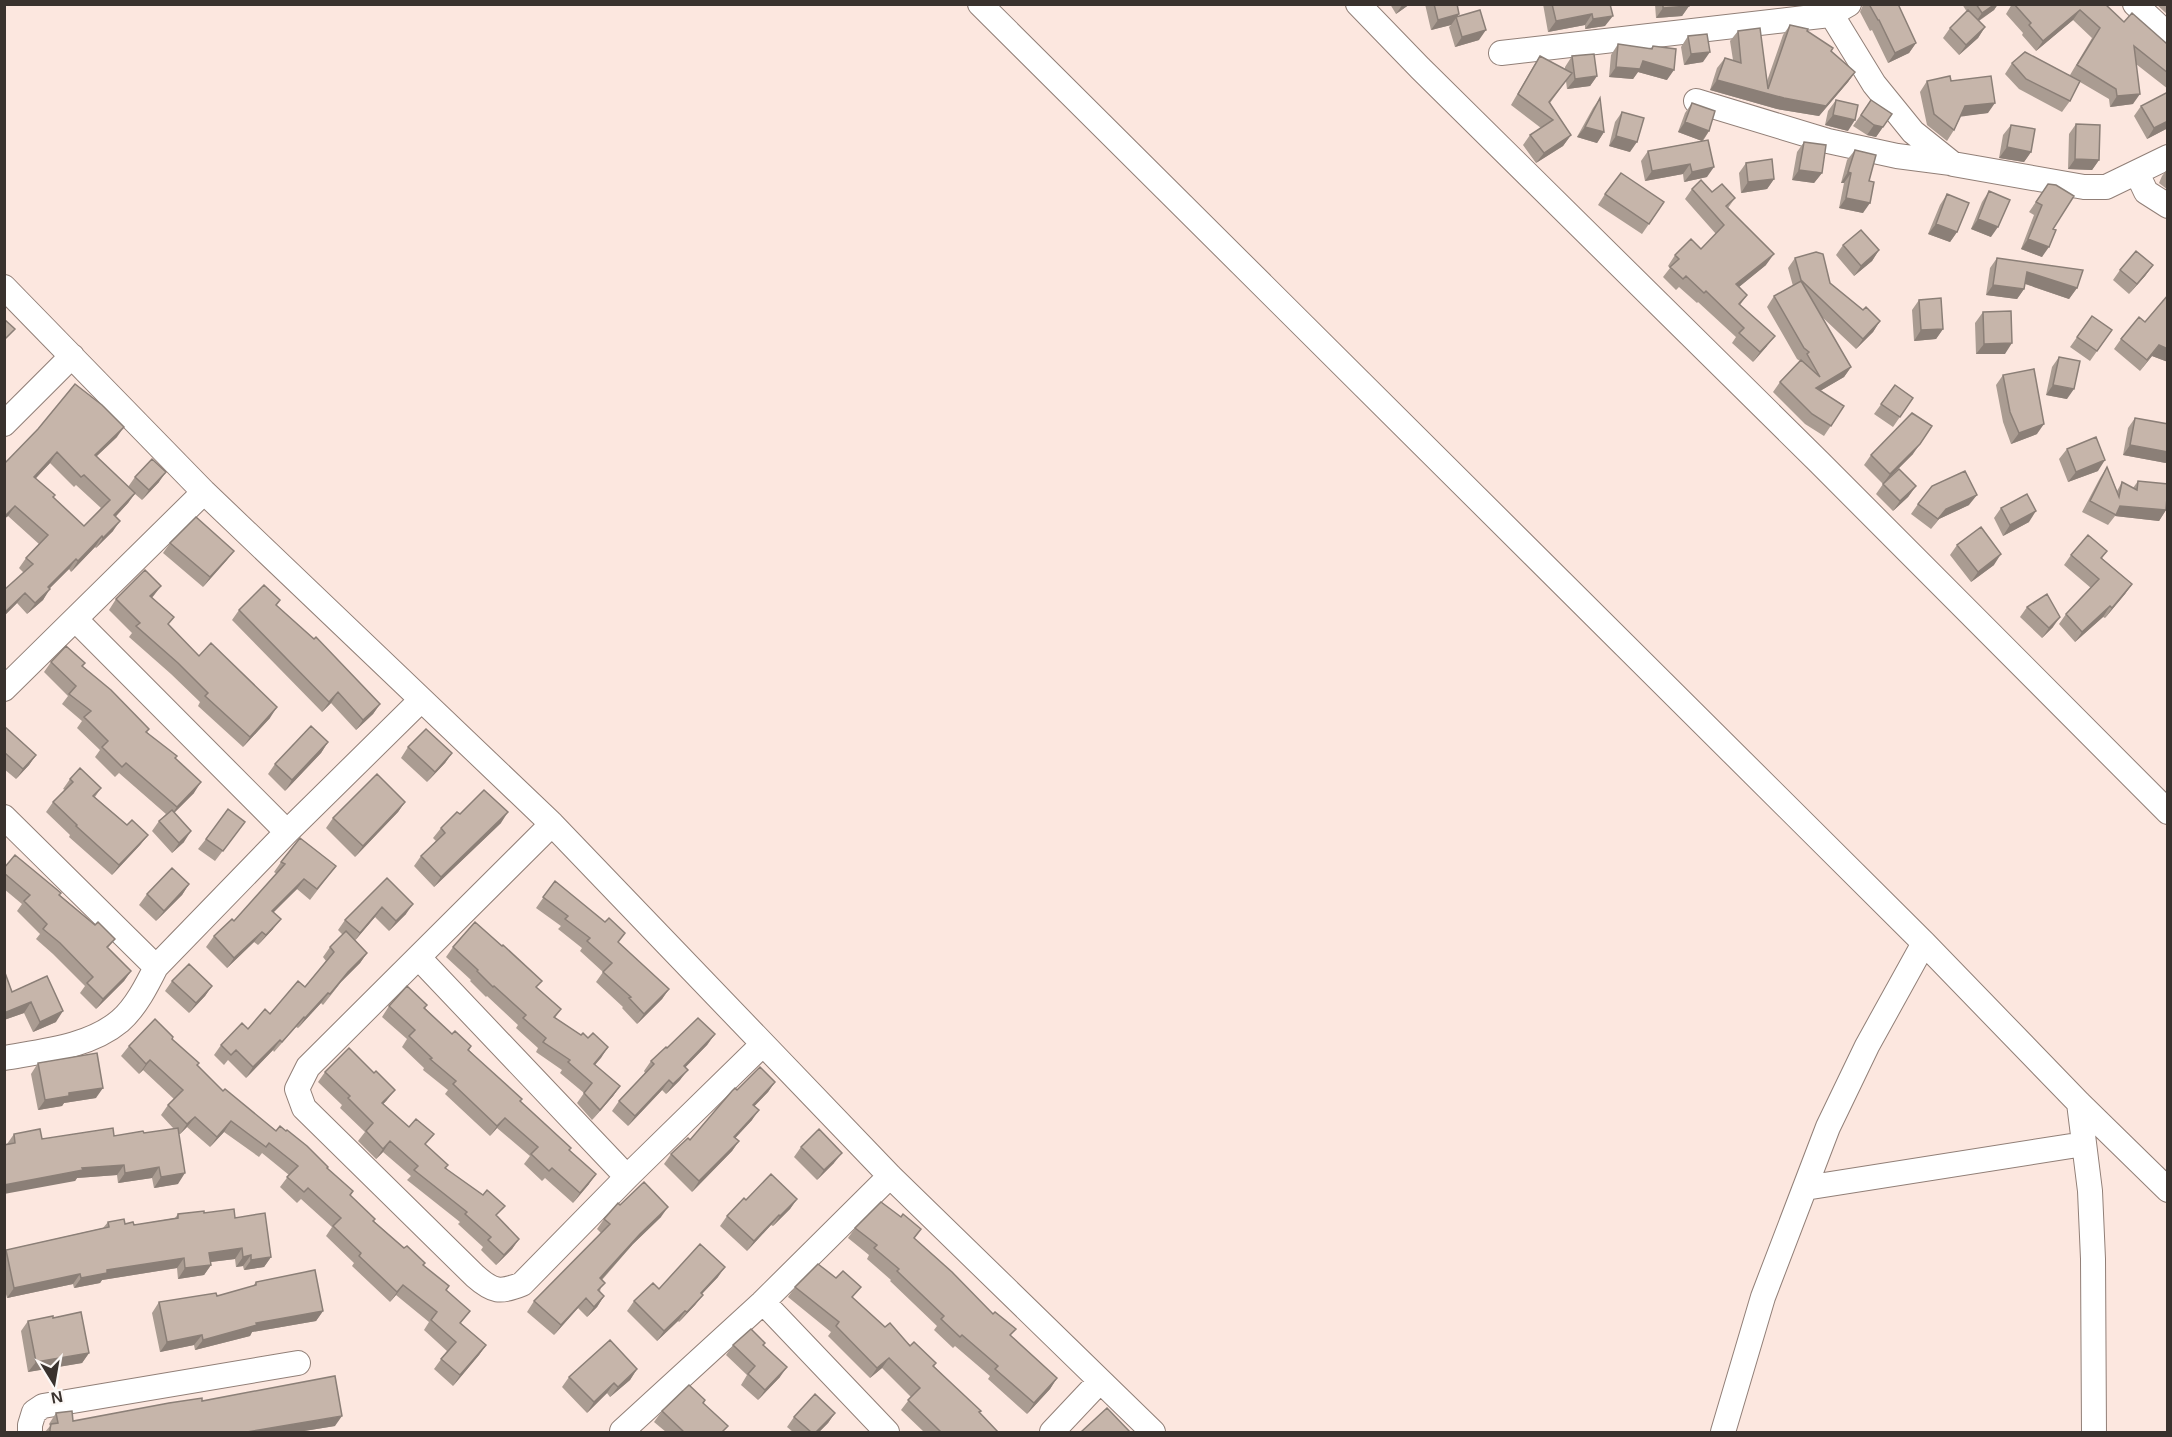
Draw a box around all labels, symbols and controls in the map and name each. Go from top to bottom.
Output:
north arrow [24,1353,84,1413]
text: N [49,1388,64,1407]

